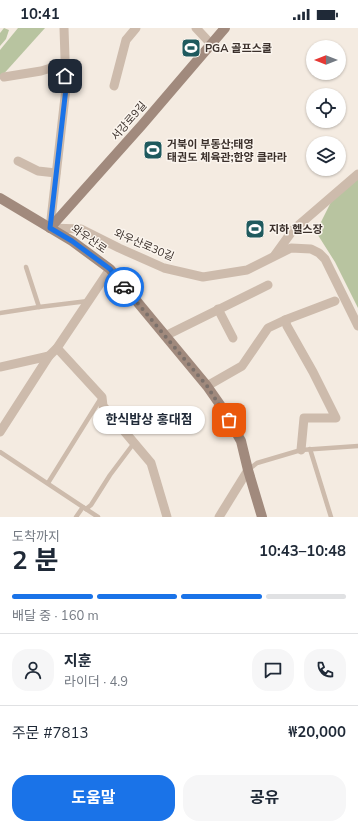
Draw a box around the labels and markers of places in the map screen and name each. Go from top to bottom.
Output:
sports icon: PGA 골프스쿨 [180,37,202,59]
place label: PGA 골프스쿨 [205,41,272,56]
pin [48,59,82,93]
place label: 거북이 부동산;태영 태권도 체육관;한양 클라라 [167,137,287,165]
sports icon: 거북이 부동산;태영 태권도 체육관;한양 클라라 [142,139,164,161]
sports icon: 지하 헬스장 [244,218,266,240]
place label: 지하 헬스장 [269,222,323,237]
pin [212,403,246,437]
callout: 한식밥상 홍대점 [93,406,205,434]

